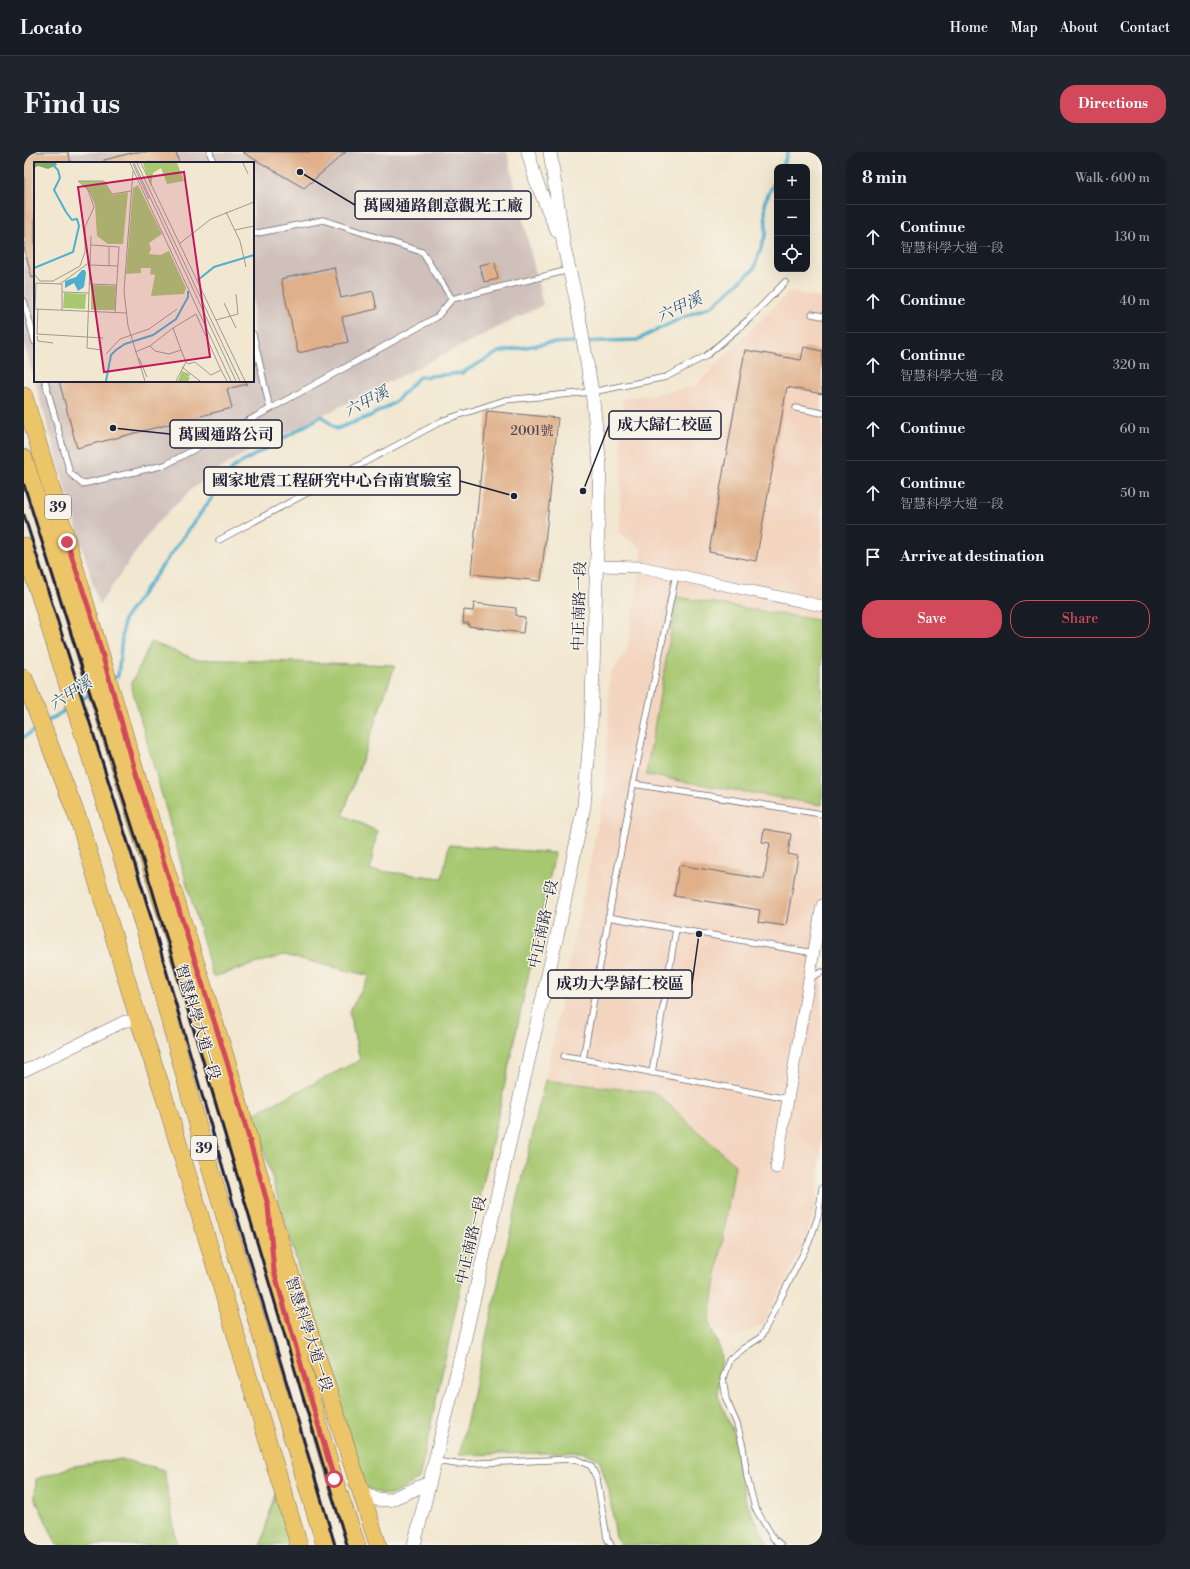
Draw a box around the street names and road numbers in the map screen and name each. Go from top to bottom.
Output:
road number: 39 [45,495,71,519]
street label: 中正南路一段 [568,561,591,651]
street label: 中正南路一段 [525,878,562,970]
street label: 智慧科學大道一段 [171,962,224,1082]
road number: 39 [191,1136,217,1160]
street label: 中正南路一段 [452,1194,491,1286]
street label: 智慧科學大道一段 [281,1274,336,1394]

